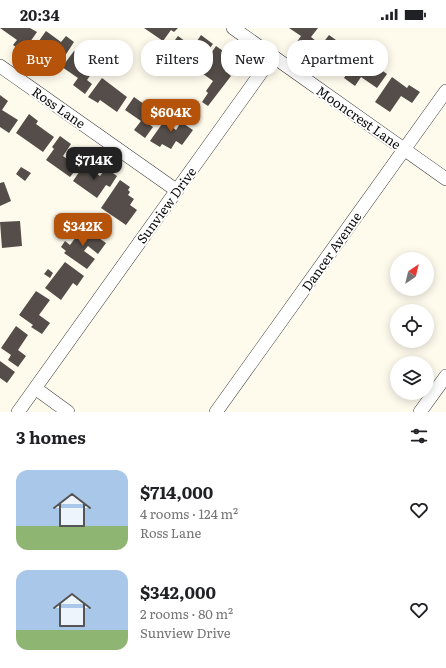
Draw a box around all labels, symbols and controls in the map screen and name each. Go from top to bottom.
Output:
text: 20:34 [20,3,60,26]
chip: Buy [12,40,66,76]
chip: Rent [74,40,133,76]
chip: Filters [141,40,213,76]
chip: New [221,40,279,76]
chip: Apartment [287,40,388,76]
street label: Mooncrest Lane [313,81,405,153]
street label: Ross Lane [28,82,90,132]
pin: $604K [143,99,199,133]
text: $604K [150,102,192,121]
pin: $714K [66,147,122,181]
text: $714K [75,150,113,169]
street label: Sunview Drive [132,163,200,247]
street label: Dancer Avenue [297,207,366,294]
pin: $342K [55,213,111,247]
text: $342K [63,216,103,235]
north arrow [390,252,434,296]
map controls [390,252,434,400]
button: locate [390,304,434,348]
button: layers [390,356,434,400]
text: 3 homes [16,424,86,449]
icon: filters [408,425,430,447]
text: $714,000 [140,479,213,504]
icon: home [48,486,96,534]
icon: heart [408,499,430,521]
text: 4 rooms · 124 m² [140,504,238,523]
text: Ross Lane [140,523,201,542]
text: $342,000 [140,579,216,604]
icon: home [48,586,96,634]
icon: heart [408,599,430,621]
text: 2 rooms · 80 m² [140,604,233,623]
text: Sunview Drive [140,623,231,642]

